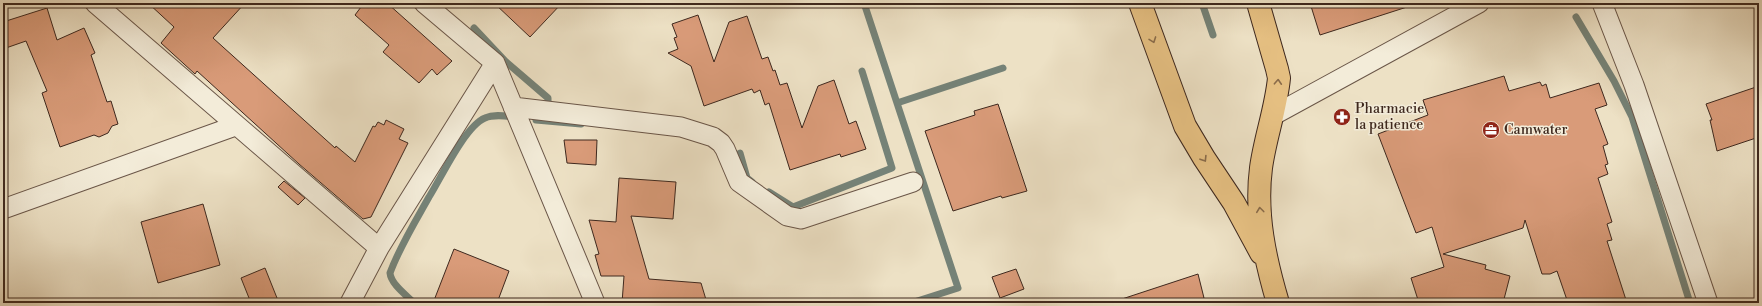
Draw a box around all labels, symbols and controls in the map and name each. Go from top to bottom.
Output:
one-way arrow [1149,36,1157,43]
one-way arrow [1274,79,1282,85]
place label: Pharmacie la patience [1355,100,1424,134]
pharmacy icon: Pharmacie la patience [1332,107,1352,127]
office icon: Camwater [1481,120,1501,140]
place label: Camwater [1504,121,1568,139]
one-way arrow [1199,155,1207,162]
one-way arrow [1255,207,1264,213]

